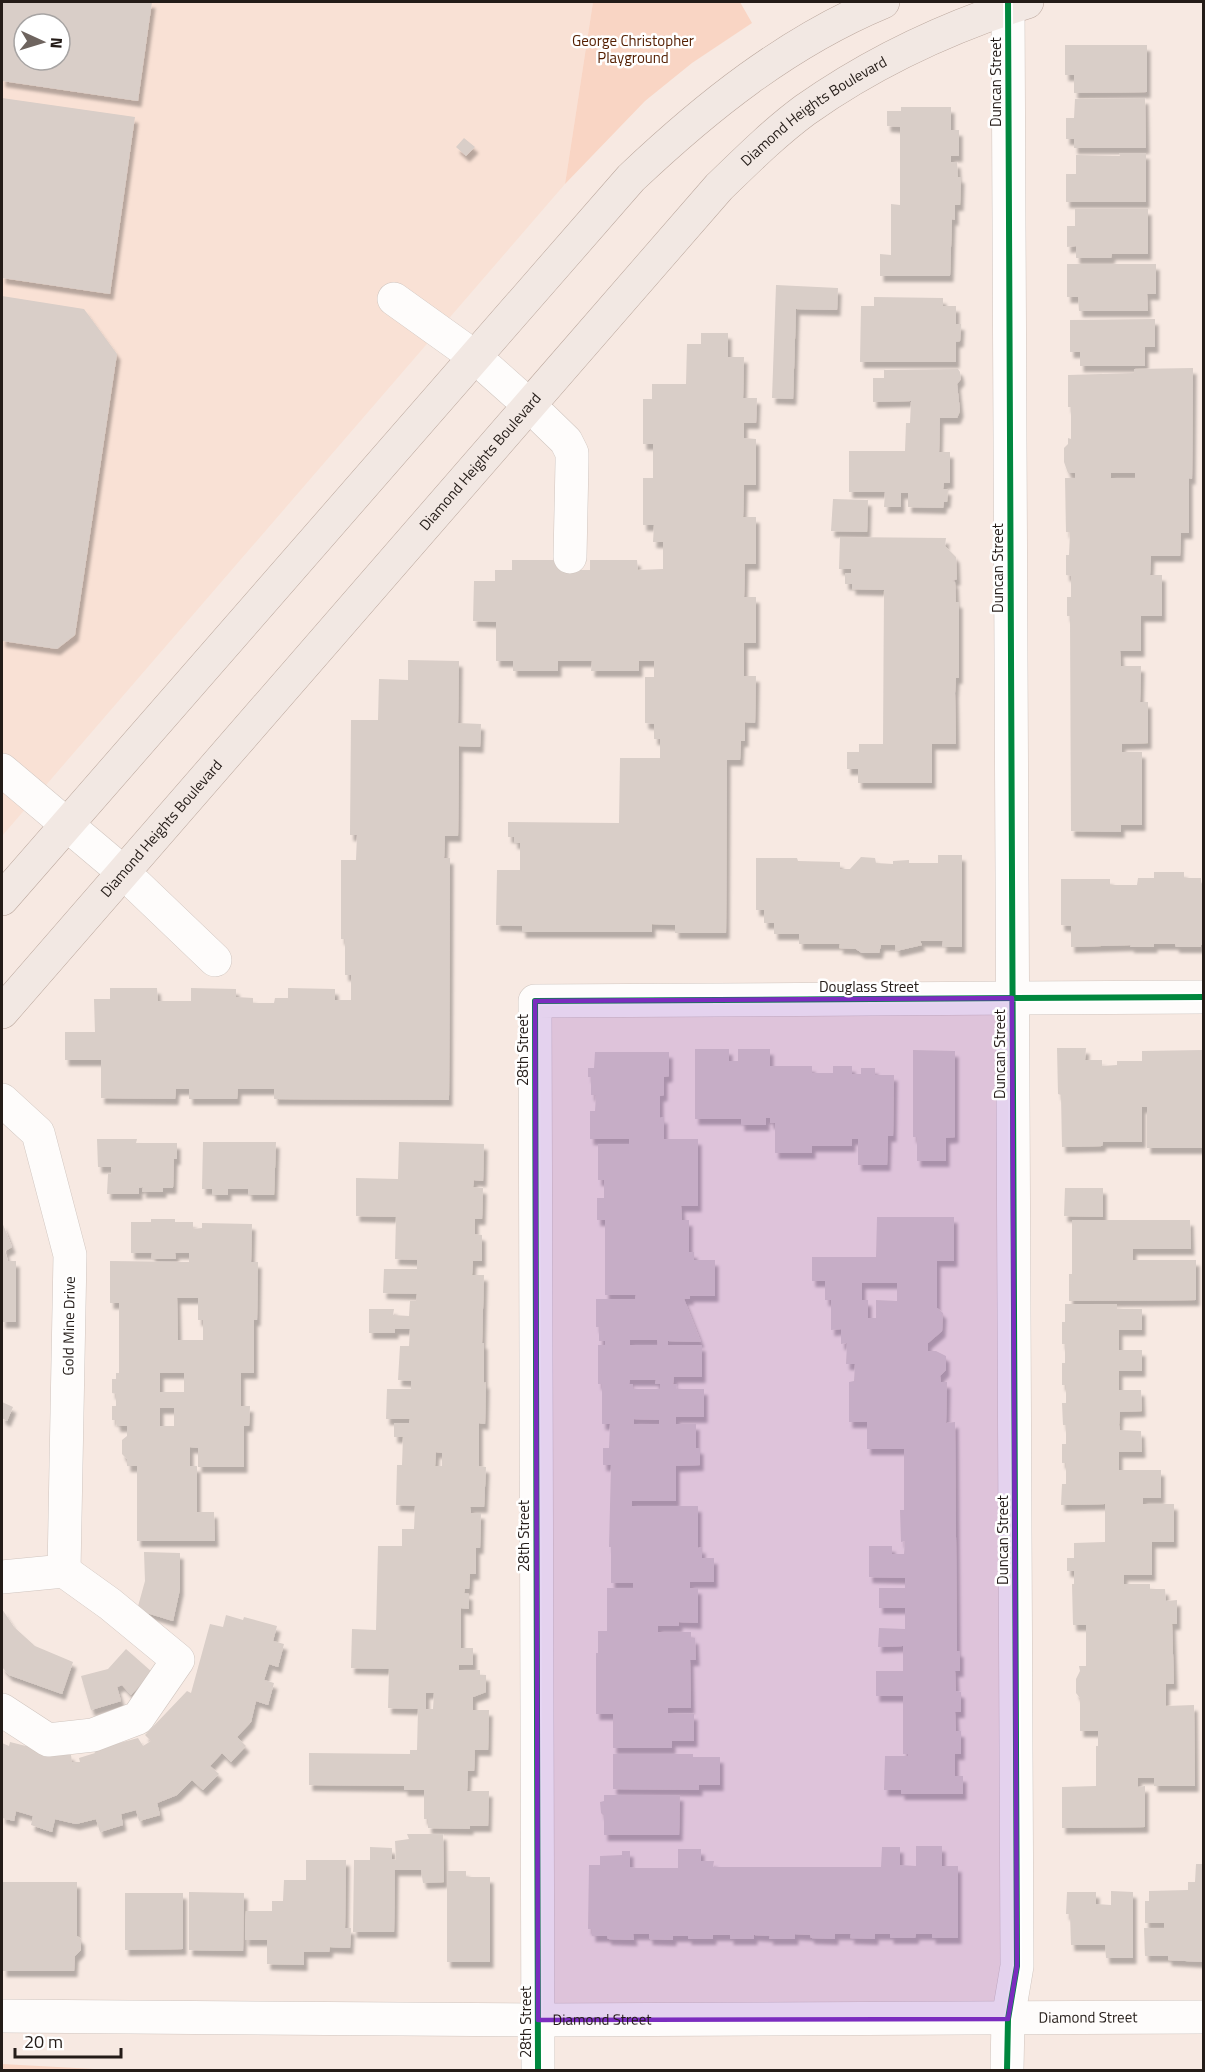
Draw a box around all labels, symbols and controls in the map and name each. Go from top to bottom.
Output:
north arrow [12,12,72,72]
park label: George Christopher Playground [572,29,694,69]
street label: Duncan Street [984,36,1007,127]
text: N [45,37,69,49]
street label: Diamond Heights Boulevard [735,50,891,171]
street label: Diamond Heights Boulevard [413,387,546,535]
street label: Duncan Street [986,522,1009,613]
street label: Diamond Heights Boulevard [95,754,227,902]
street label: Douglass Street [819,975,920,998]
street label: Duncan Street [988,1008,1011,1099]
street label: 28th Street [511,1013,534,1086]
street label: Gold Mine Drive [56,1276,81,1376]
street label: Duncan Street [991,1494,1014,1585]
street label: 28th Street [512,1499,535,1572]
street label: 28th Street [514,1985,537,2058]
street label: Diamond Street [1038,2005,1138,2029]
street label: Diamond Street [552,2007,652,2031]
scale bar [15,2021,122,2059]
text: 20 m [24,2028,63,2055]

